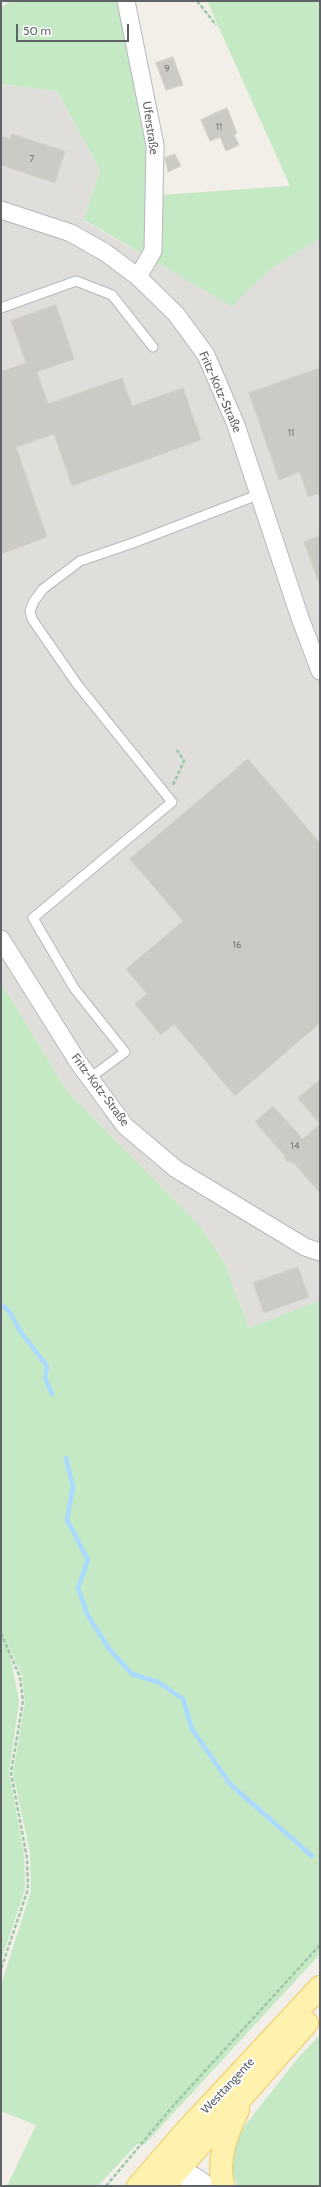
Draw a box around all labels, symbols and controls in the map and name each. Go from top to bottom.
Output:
scale bar [18,16,131,42]
text: 50 m [23,23,51,38]
house number: 9 [164,63,170,75]
street label: Uferstraße [139,100,161,156]
house number: 11 [216,121,222,133]
house number: 7 [29,153,35,165]
street label: Fritz-Kotz-Straße [196,349,244,435]
house number: 11 [288,427,294,439]
house number: 16 [233,939,241,951]
street label: Fritz-Kotz-Straße [68,1051,132,1129]
house number: 14 [290,1140,300,1152]
street label: Westtangente [198,2055,258,2117]

